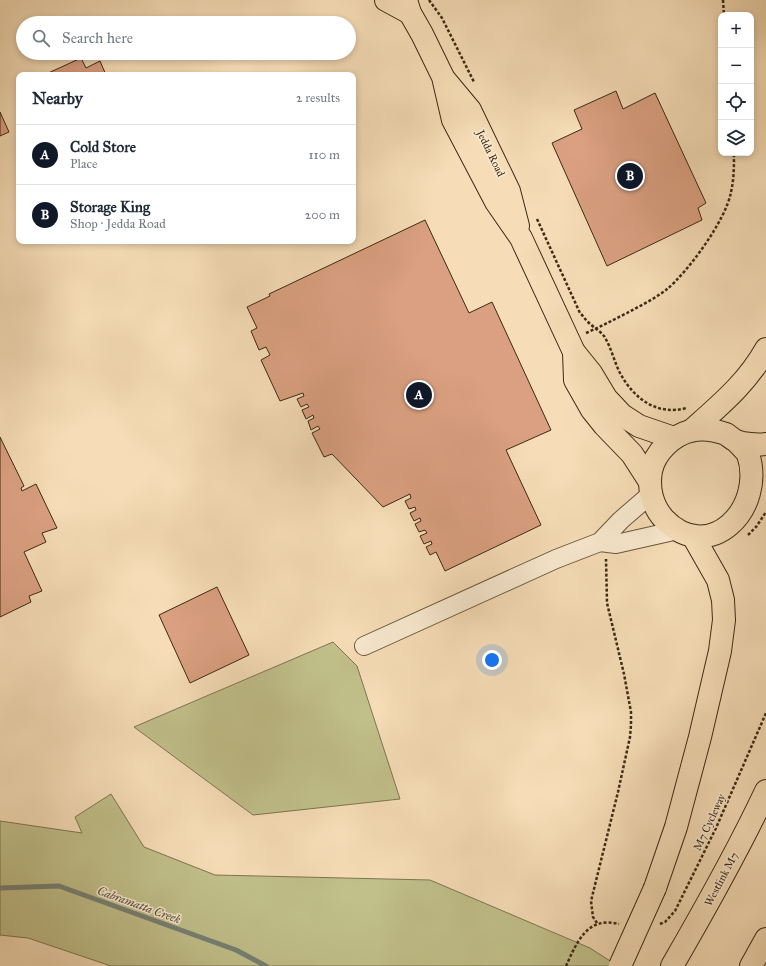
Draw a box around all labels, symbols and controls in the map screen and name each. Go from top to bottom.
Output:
map controls [718,12,754,156]
button: + [718,12,754,48]
search box [16,16,356,60]
icon: search [30,27,52,49]
text: Search here [62,29,133,47]
button: − [718,48,754,84]
button: locate [718,84,754,120]
text: Nearby [32,88,83,109]
text: 2 results [296,90,340,106]
button: layers [718,120,754,156]
street label: Jedda Road [472,127,508,180]
text: Cold Store [70,138,136,156]
text: A [41,147,49,163]
text: 110 m [308,147,340,163]
text: Place [70,156,97,172]
pin: B [617,161,643,191]
text: Storage King [70,198,150,216]
text: B [41,207,49,223]
text: 200 m [305,207,340,223]
text: Shop · Jedda Road [70,216,166,232]
pin: A [406,380,432,410]
your location [482,650,502,670]
street label: M7 Cycleway [691,791,729,853]
street label: Westlink M7 [702,850,741,908]
water label: Cabramatta Creek [95,883,183,927]

